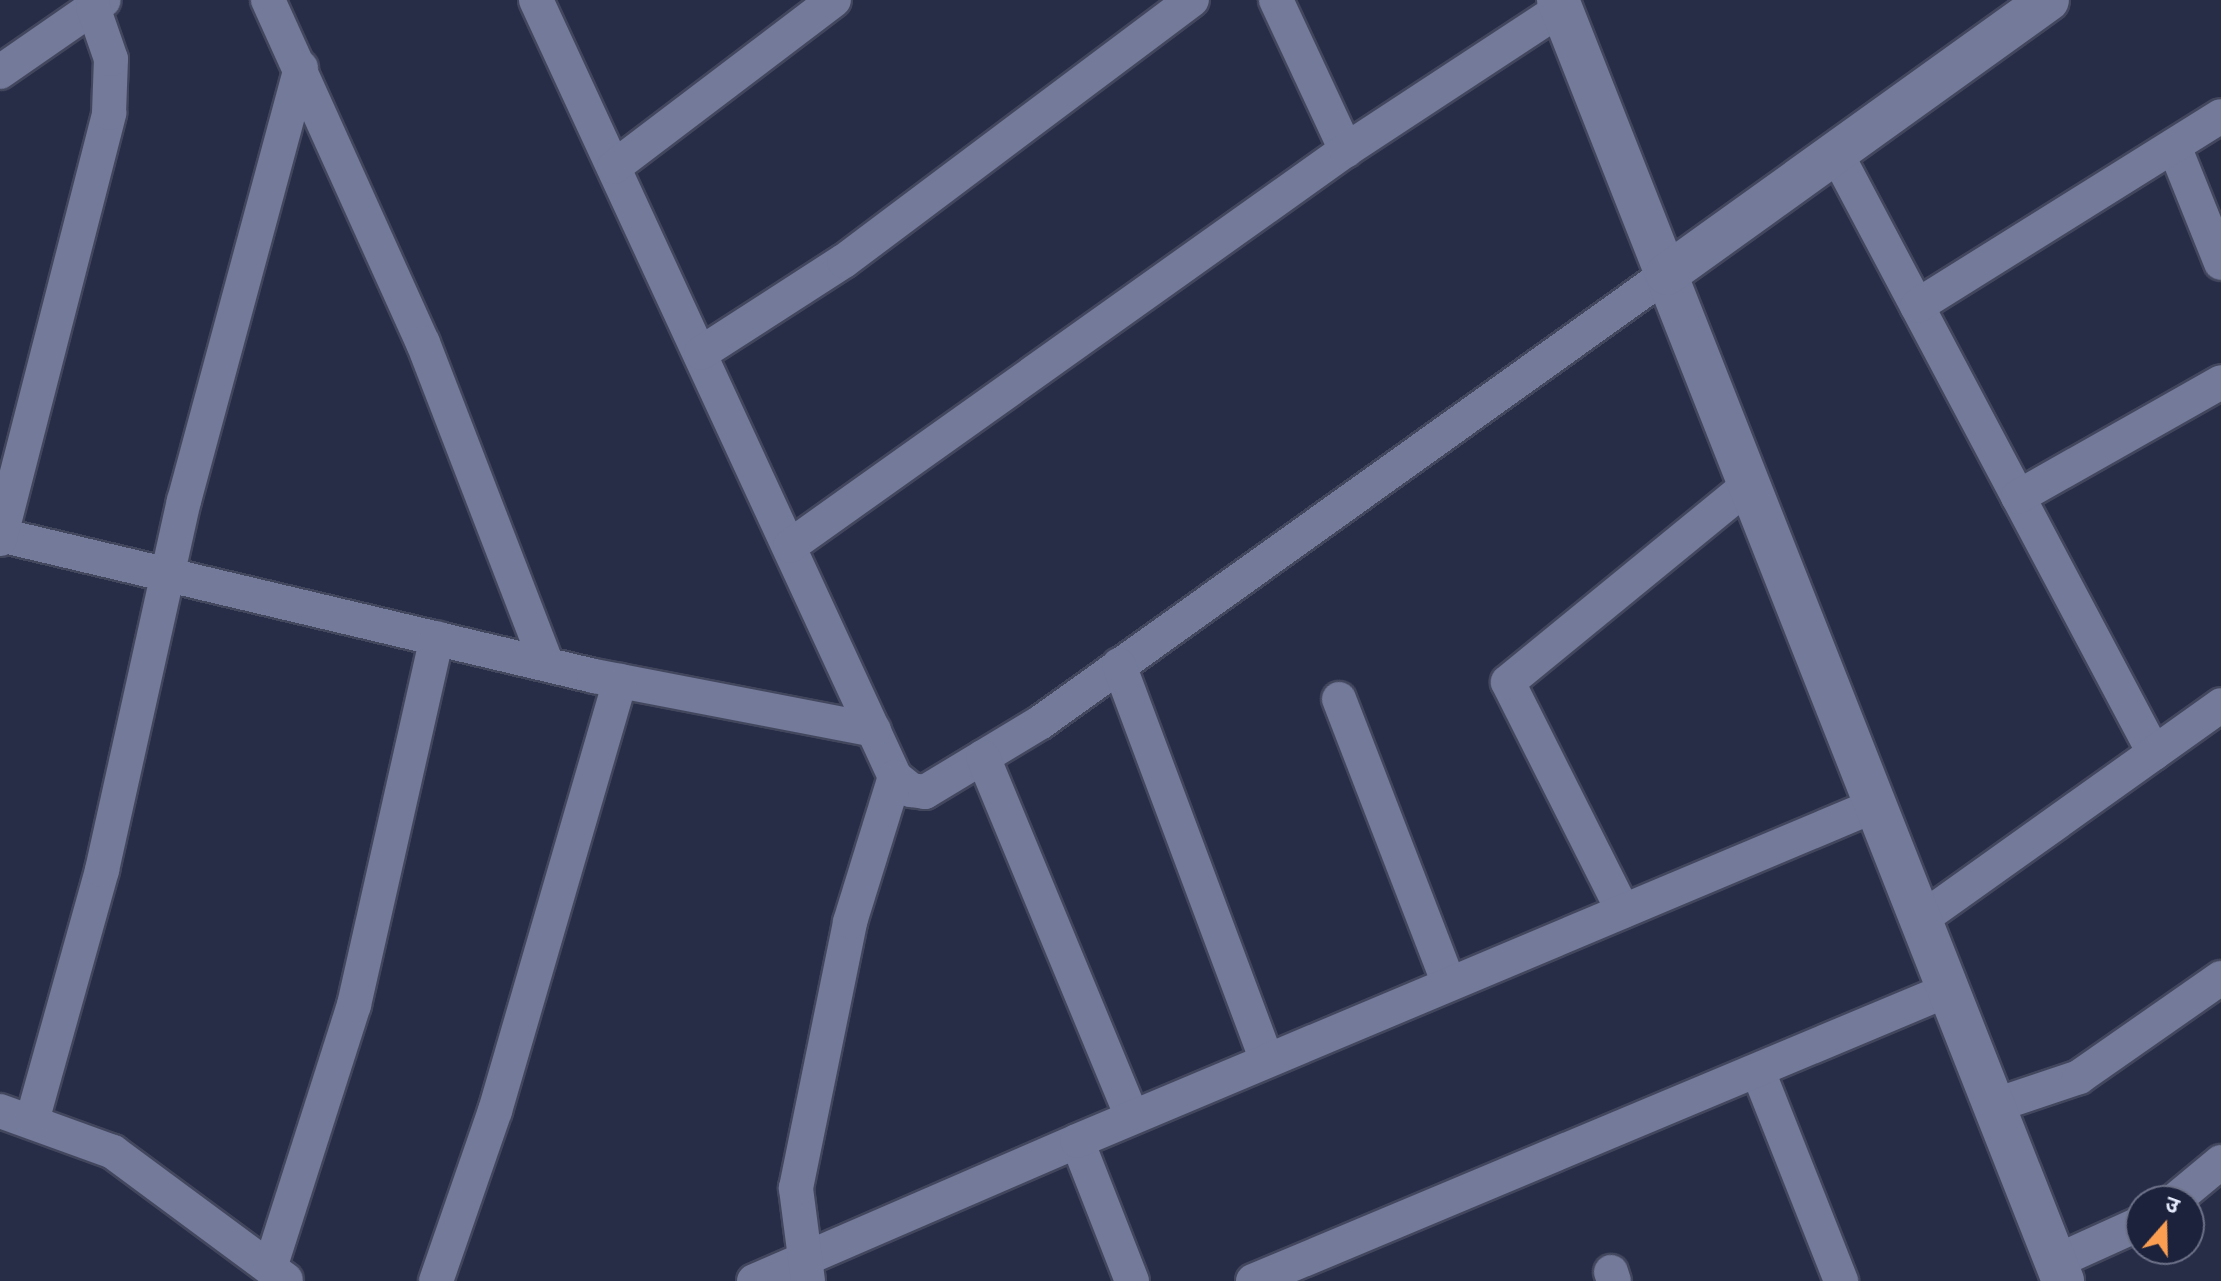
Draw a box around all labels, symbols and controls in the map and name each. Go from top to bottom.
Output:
north arrow [2125,1185,2205,1265]
text: उ [2162,1189,2183,1219]

